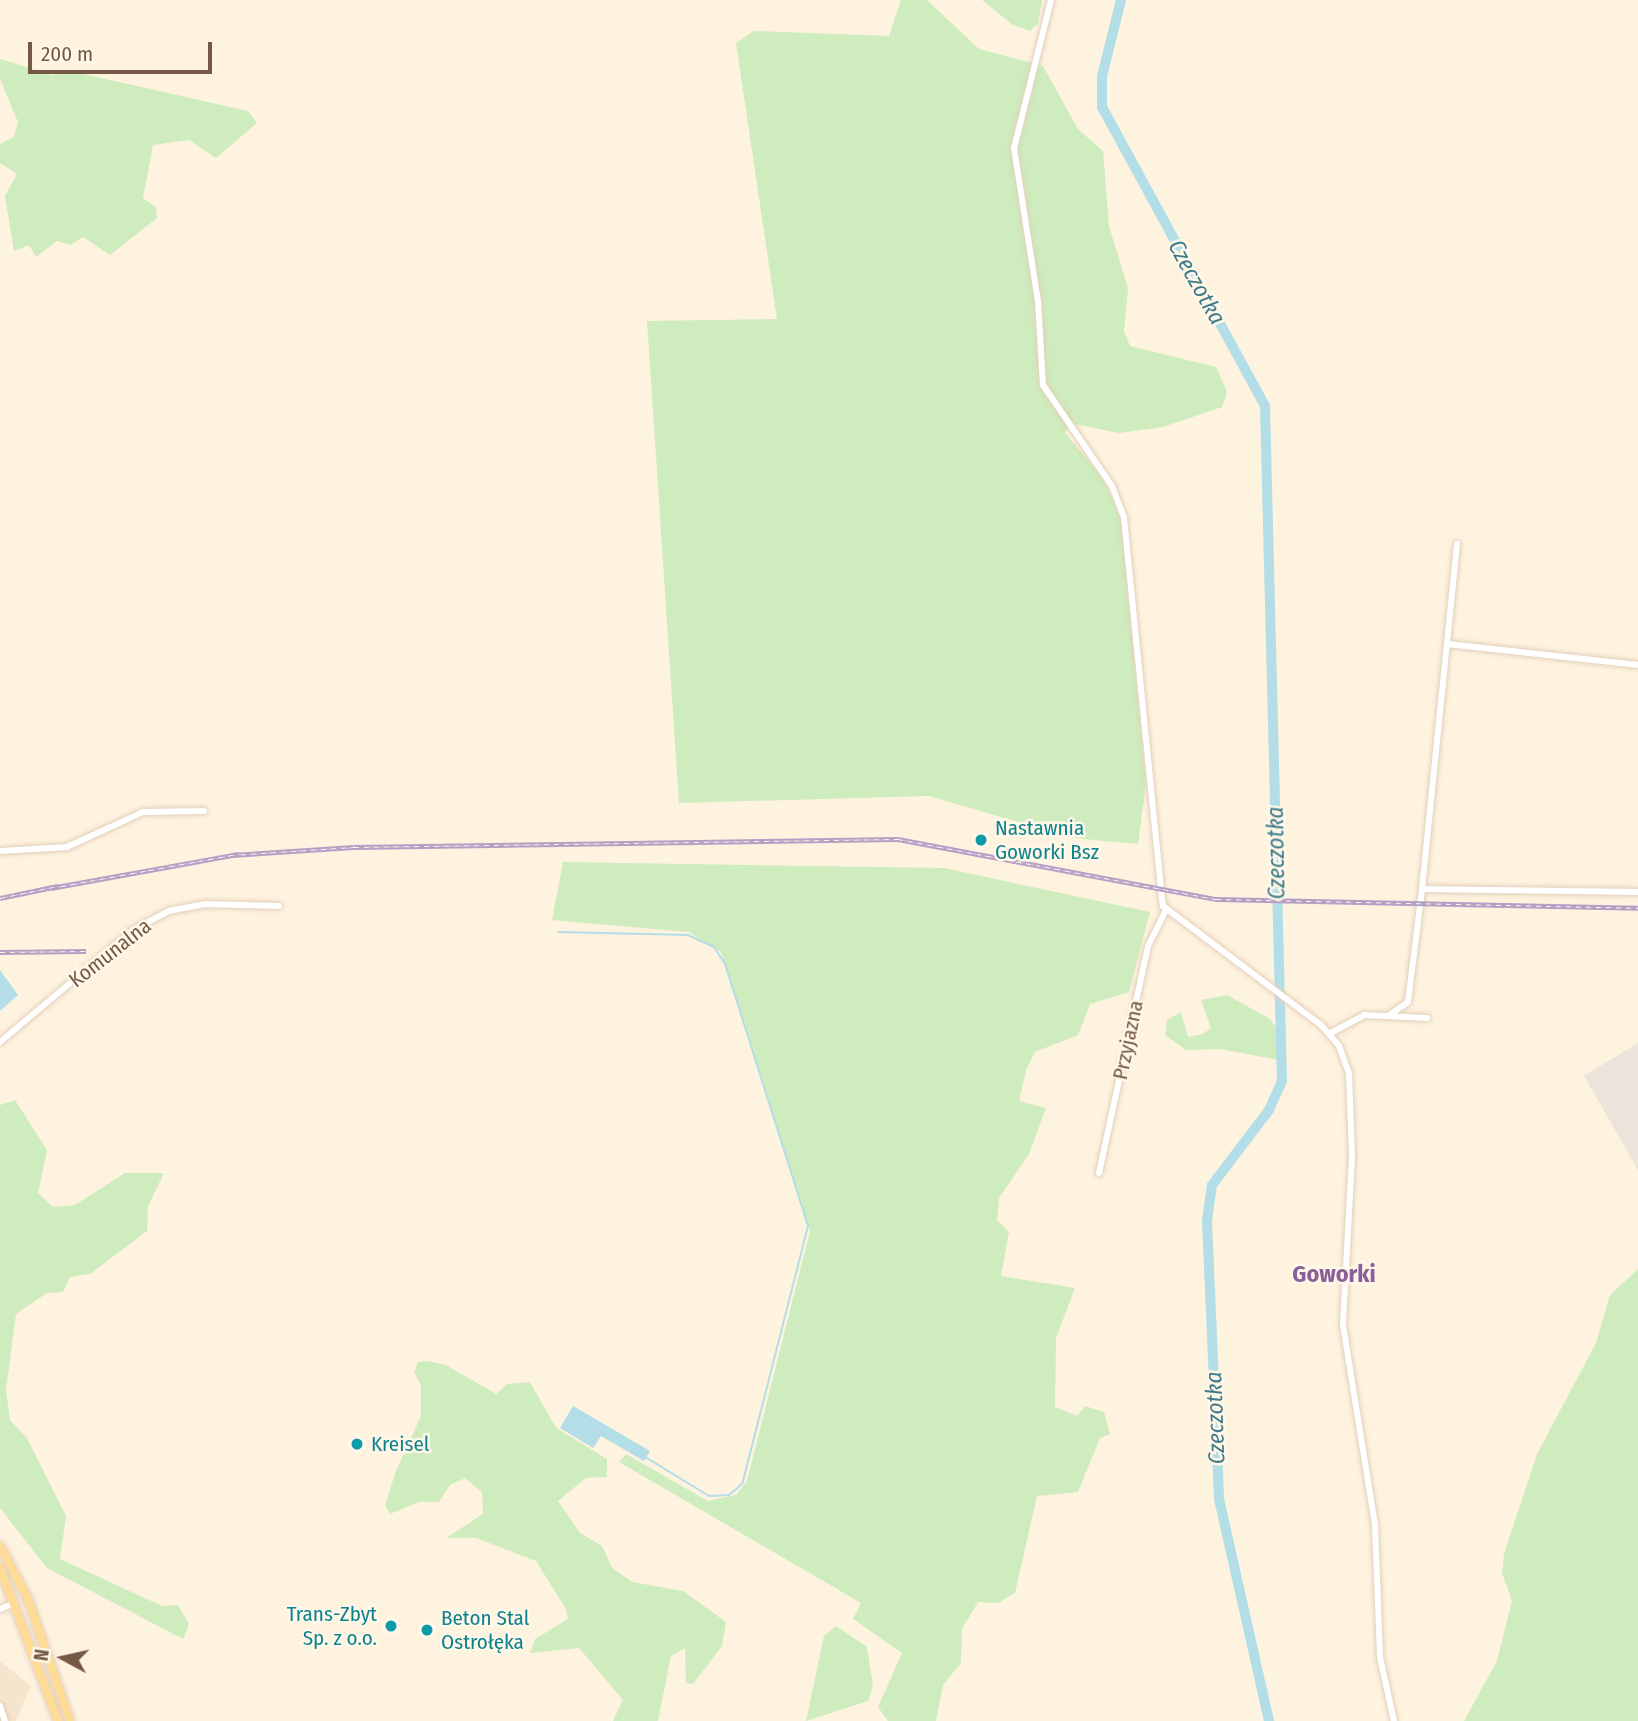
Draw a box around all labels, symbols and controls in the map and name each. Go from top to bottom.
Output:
scale bar [32,28,215,72]
text: 200 m [41,41,93,67]
water label: Czeczotka [1162,235,1232,329]
water label: Czeczotka [1261,806,1291,900]
place label: Nastawnia Goworki Bsz [995,815,1099,865]
marker: Nastawnia Goworki Bsz [973,832,989,848]
street label: Komunalna [64,913,156,993]
street label: Przyjazna [1107,998,1149,1082]
district label: Goworki [1292,1261,1376,1289]
water label: Czeczotka [1200,1371,1230,1465]
place label: Kreisel [371,1431,429,1457]
marker: Kreisel [349,1436,365,1452]
place label: Trans-Zbyt Sp. z o.o. [287,1601,377,1651]
place label: Beton Stal Ostrołęka [441,1605,529,1655]
marker: Trans-Zbyt Sp. z o.o. [383,1618,399,1634]
marker: Beton Stal Ostrołęka [419,1622,435,1638]
north arrow [28,1623,98,1693]
text: N [30,1648,54,1662]

